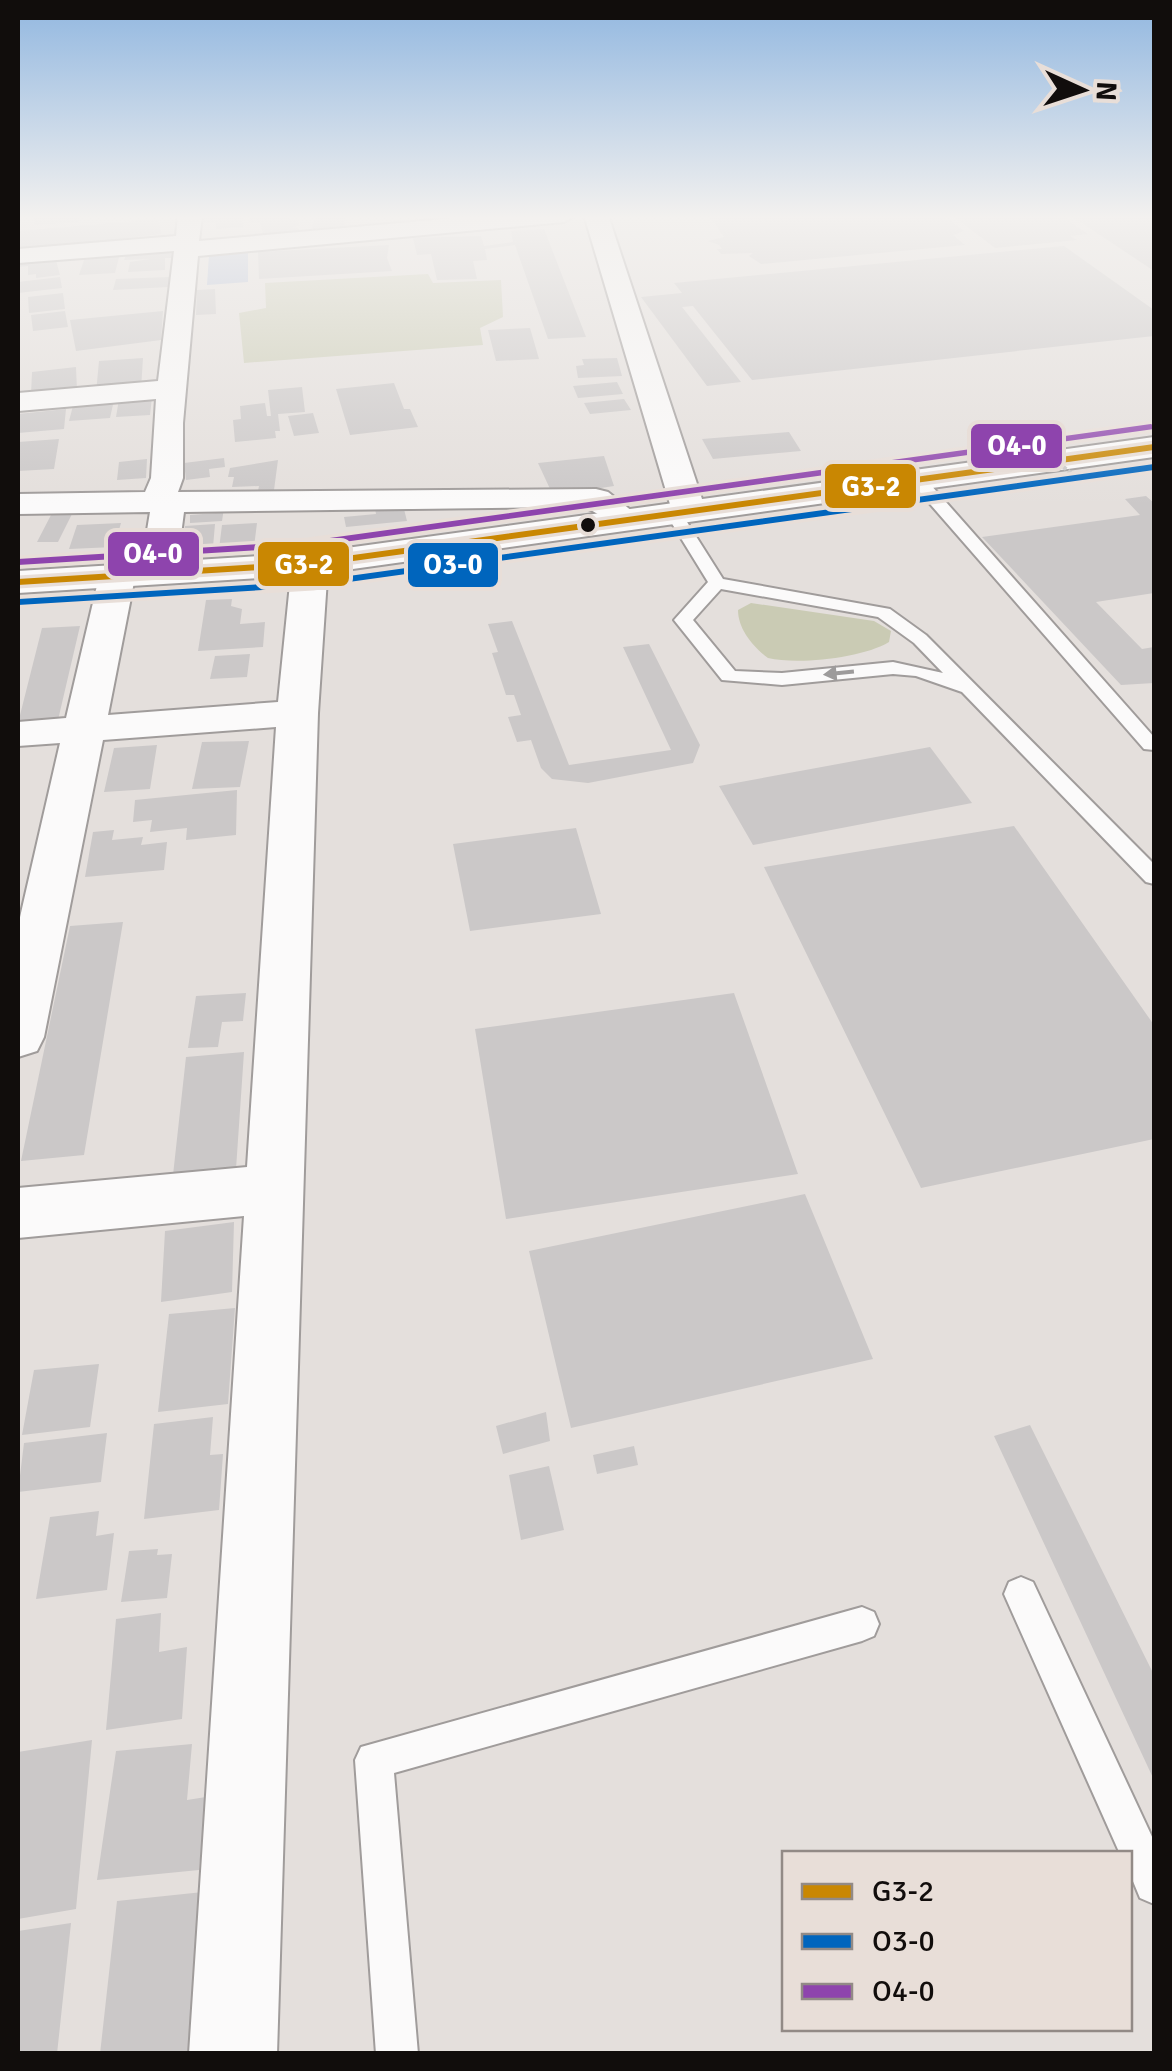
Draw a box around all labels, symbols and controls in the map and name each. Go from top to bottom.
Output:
north arrow [1032,40,1132,140]
text: N [1088,81,1123,102]
line badge: O4-0 [969,422,1064,470]
text: O4-0 [987,429,1047,463]
line badge: G3-2 [823,462,918,510]
text: G3-2 [841,470,901,504]
unlabelled marker [578,515,598,535]
line badge: O4-0 [106,530,201,578]
text: O4-0 [123,537,183,571]
line badge: G3-2 [256,540,351,588]
line badge: O3-0 [406,541,500,589]
text: G3-2 [274,548,334,582]
text: O3-0 [423,548,483,582]
one-way arrow [823,665,854,681]
legend [782,1851,1132,2031]
text: G3-2 [872,1873,934,1910]
text: O3-0 [872,1923,935,1960]
text: O4-0 [872,1973,935,2010]

